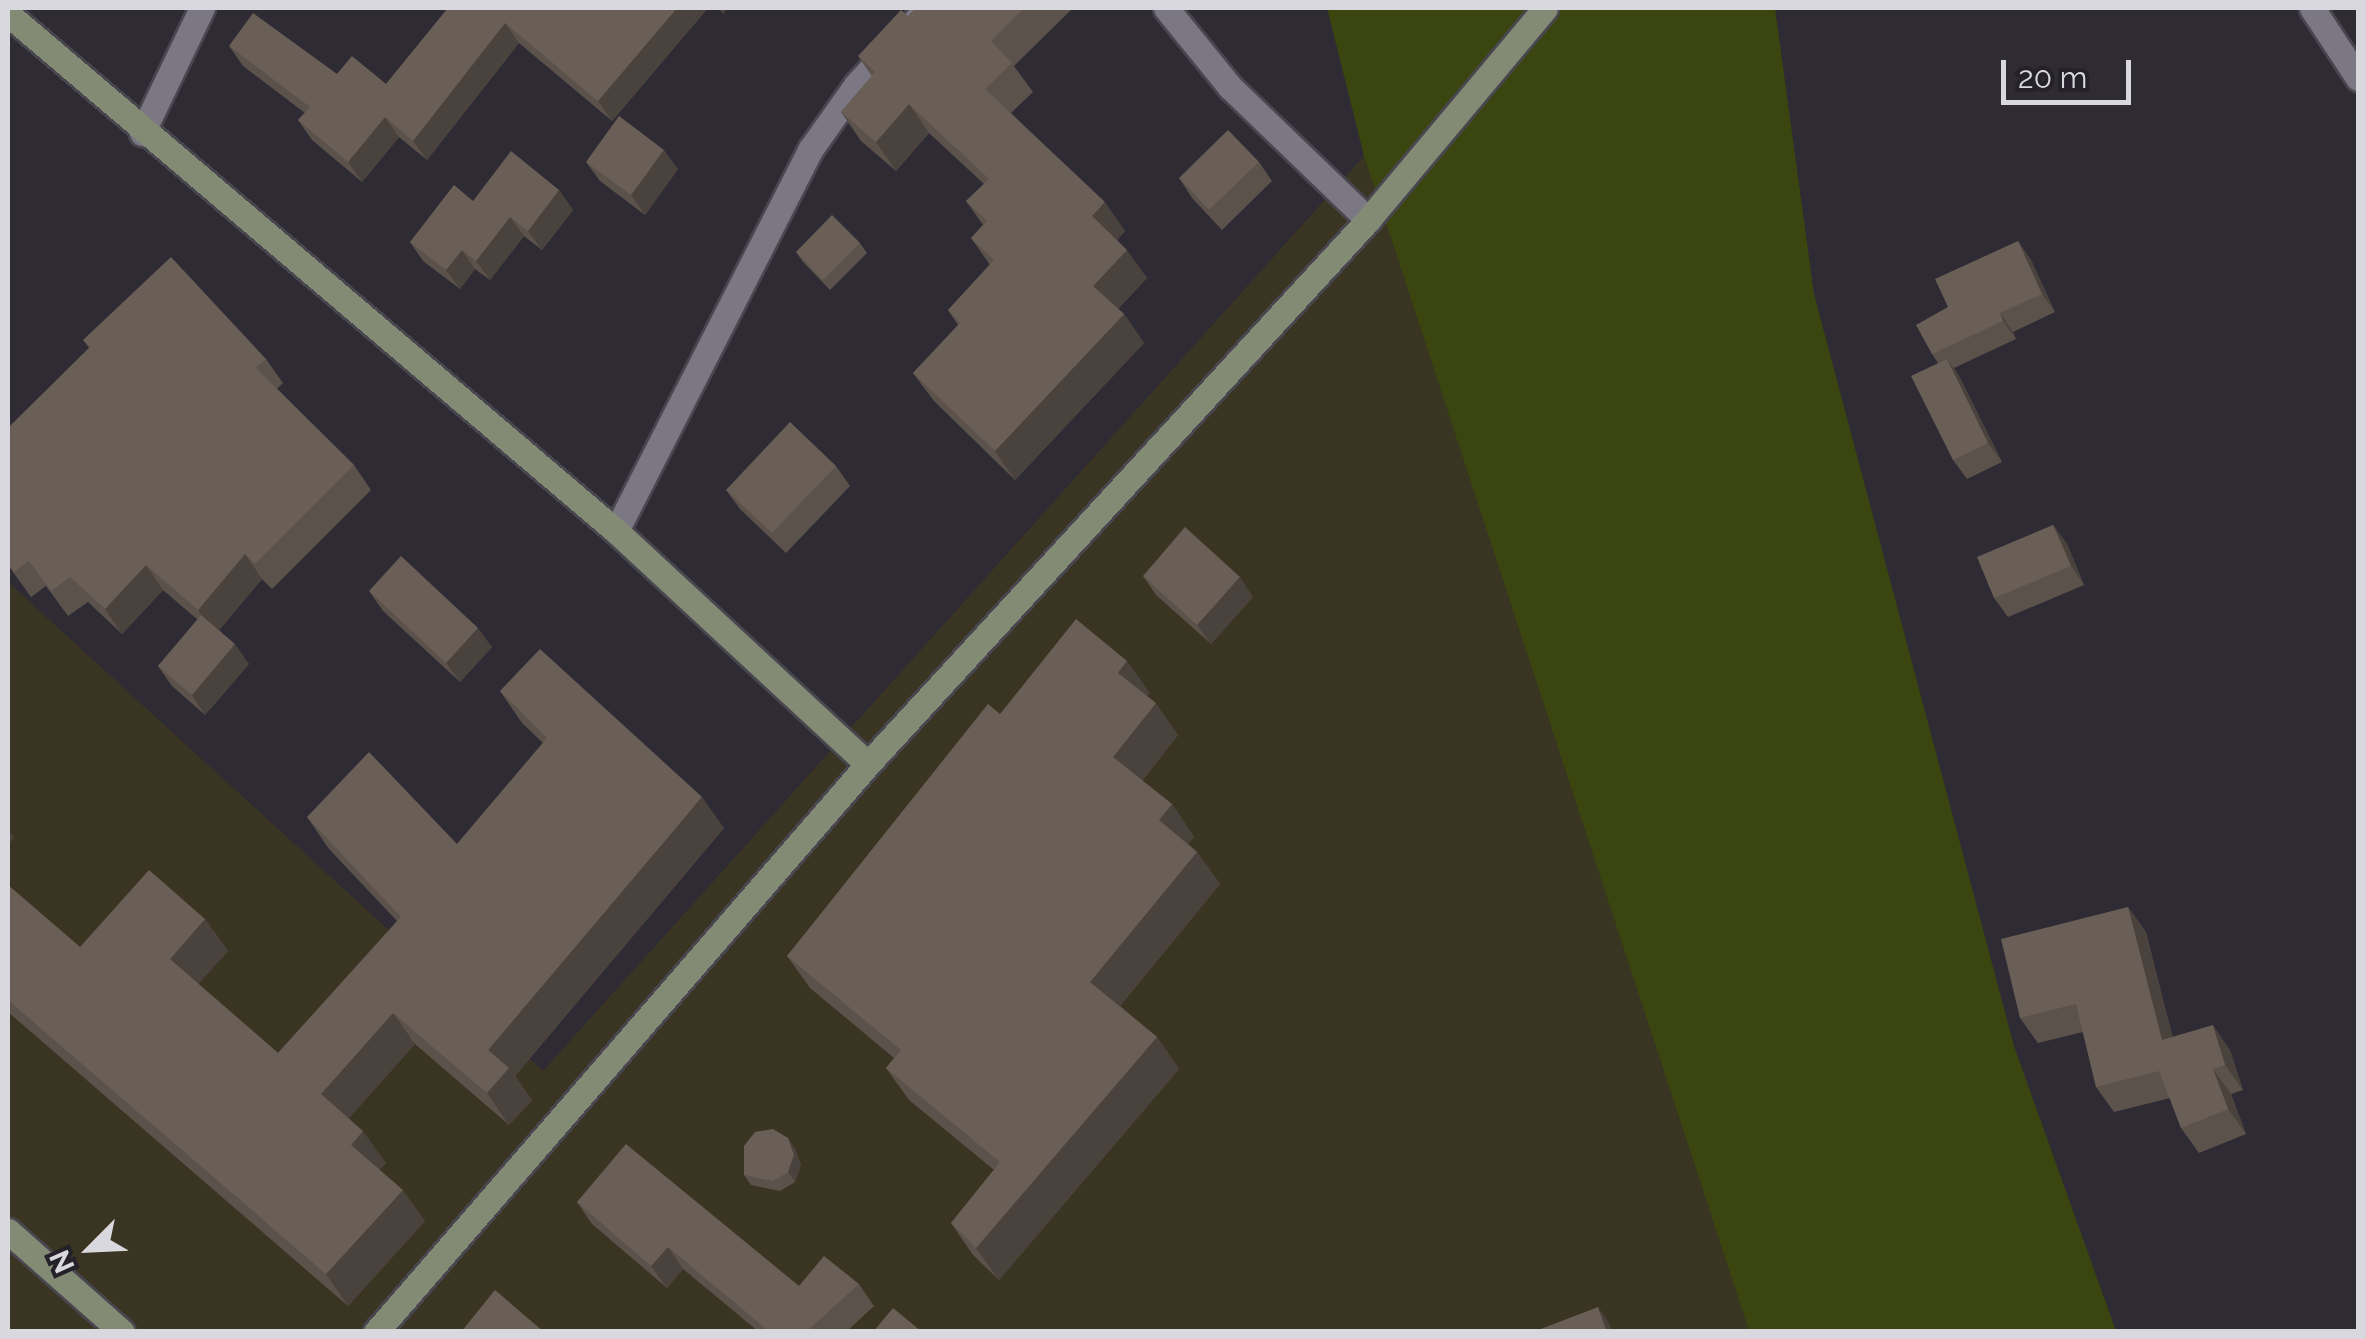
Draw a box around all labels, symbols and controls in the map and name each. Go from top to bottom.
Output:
scale bar [2006,40,2136,102]
text: 20 m [2018,60,2087,95]
north arrow [40,1199,140,1299]
text: N [43,1245,82,1278]

